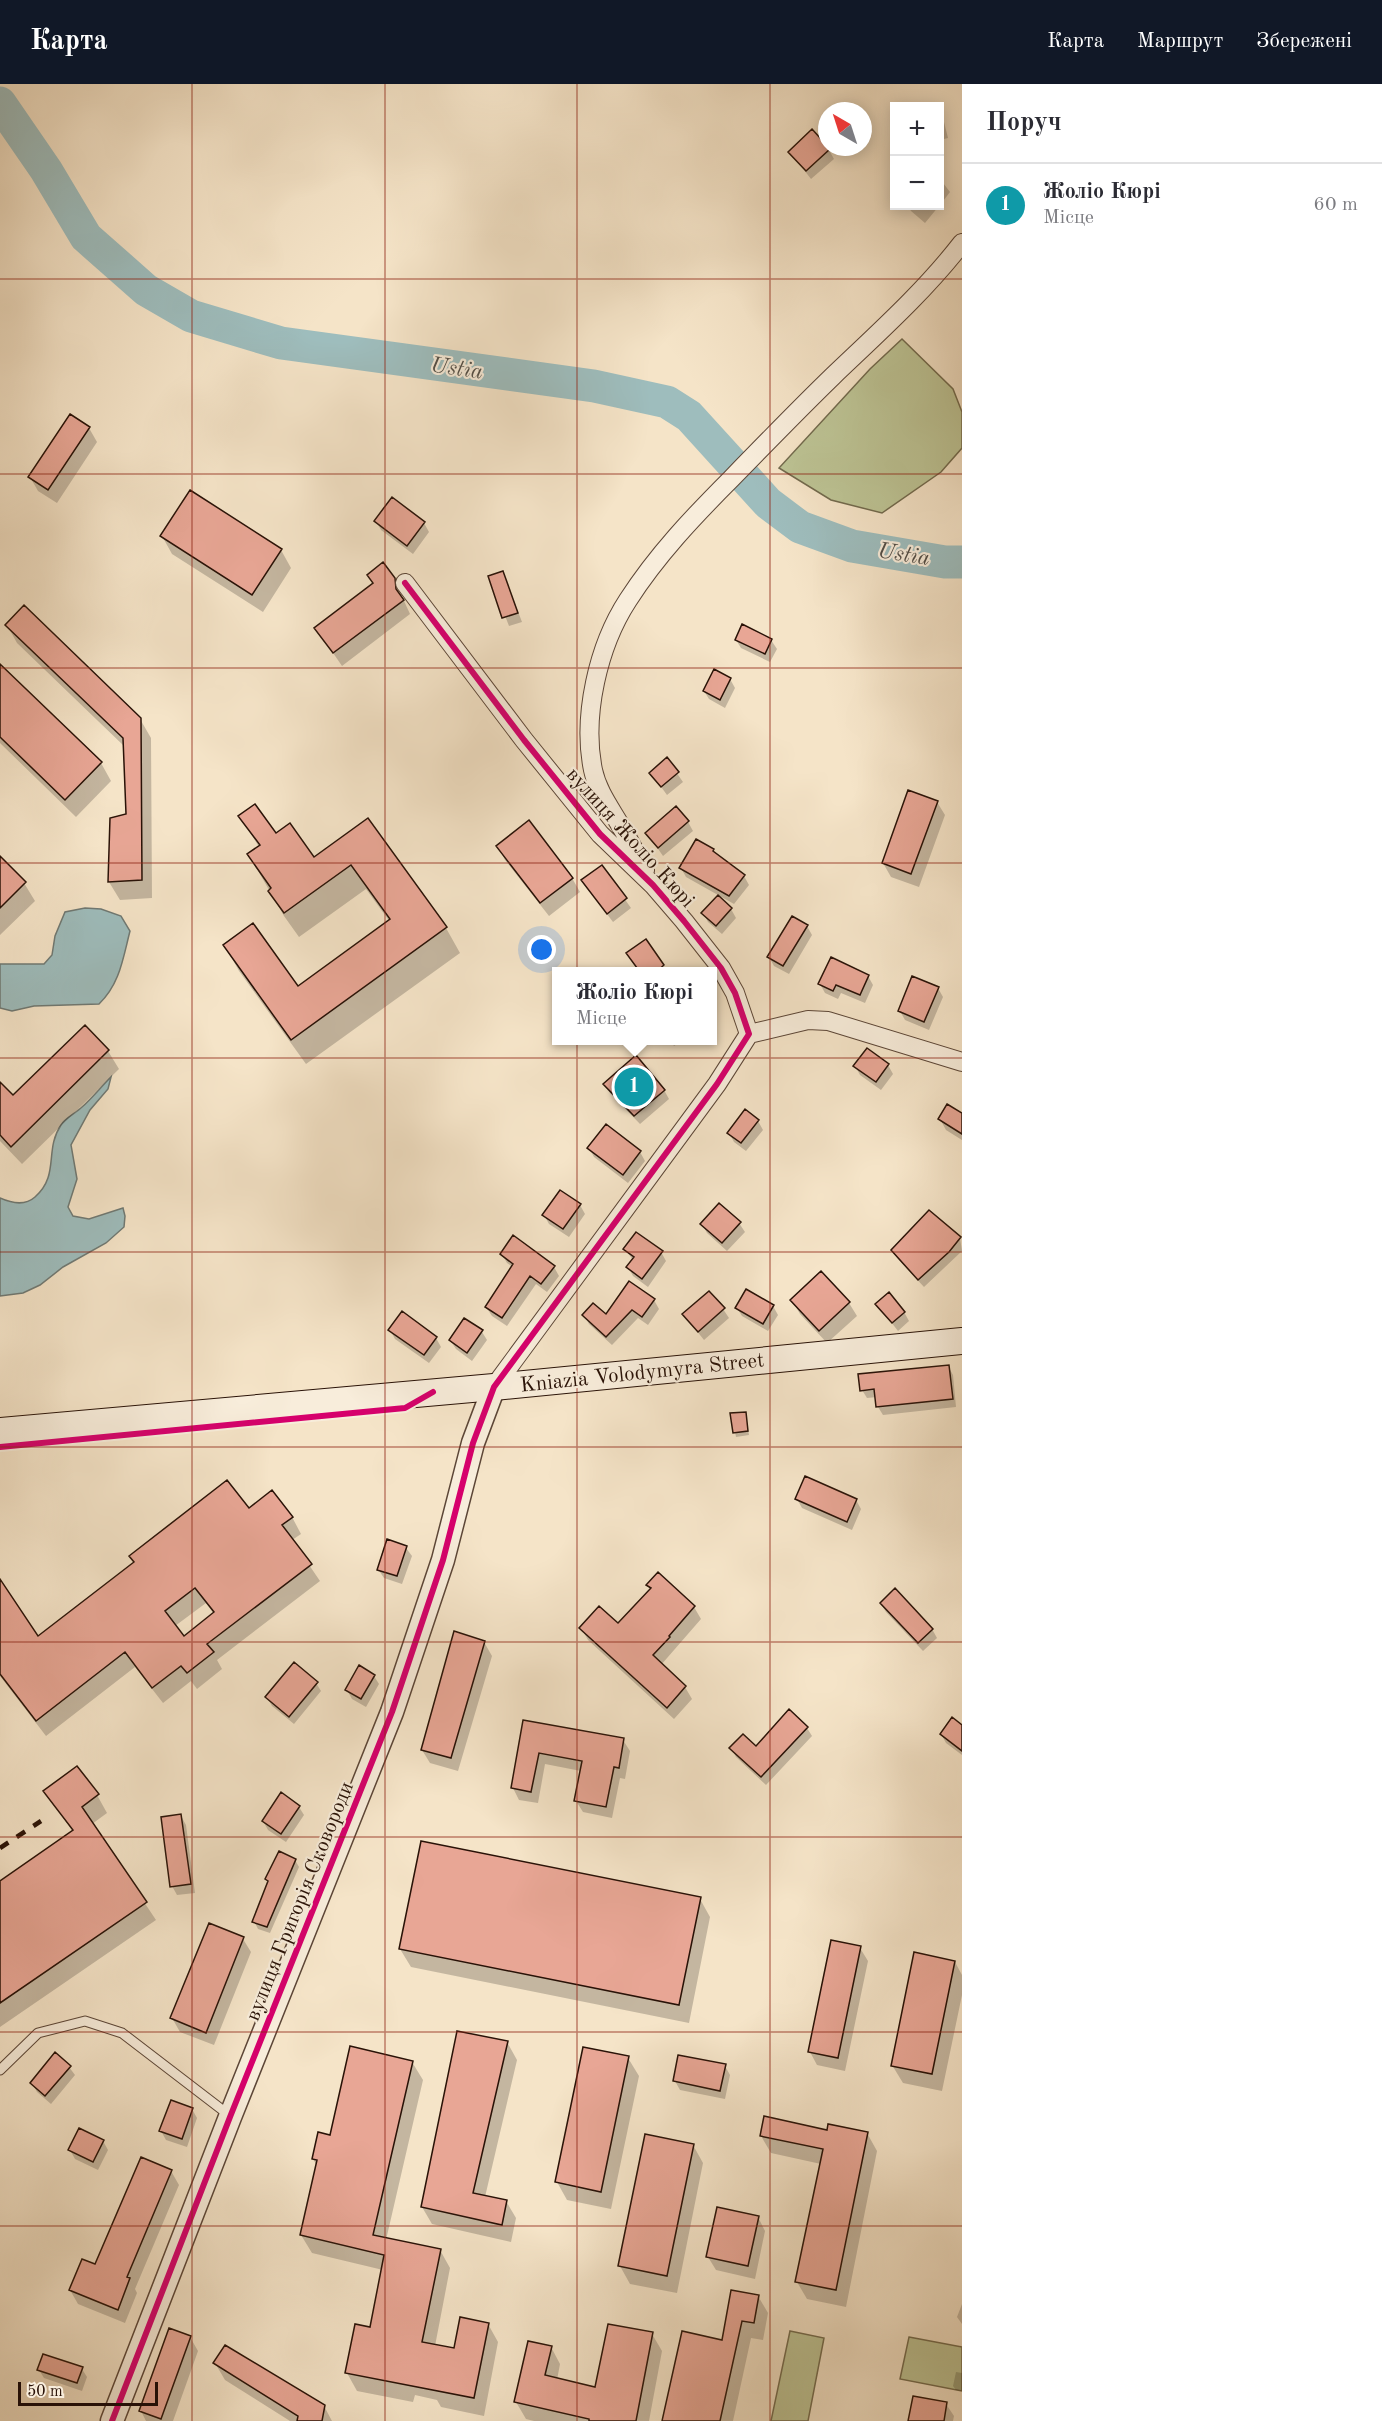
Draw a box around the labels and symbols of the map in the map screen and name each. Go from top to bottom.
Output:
north arrow [818,102,872,156]
water label: Ustia [429,354,485,384]
water label: Ustia [876,540,932,570]
street label: вулиця Жоліо Кюрі [562,764,698,912]
your location [527,935,556,964]
pin: 1 [614,1064,654,1110]
street label: Kniazia Volodymyra Street [519,1350,765,1397]
street label: вулиця Григорія Сковороди [243,1779,358,2024]
scale bar [18,2379,158,2406]

